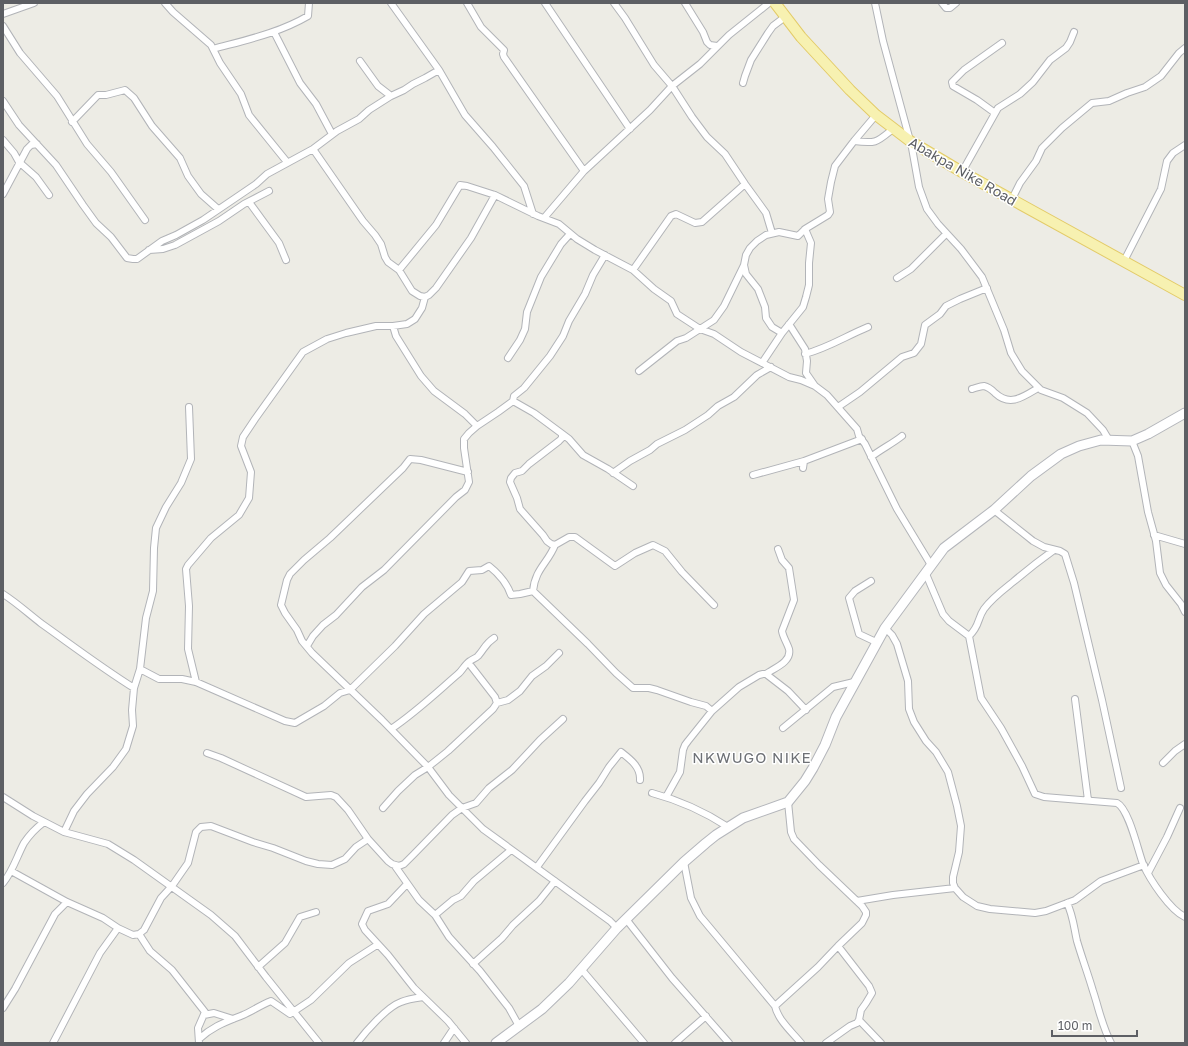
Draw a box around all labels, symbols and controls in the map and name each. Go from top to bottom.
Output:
street label: Abakpa Nike Road [906,133,1020,209]
district label: NKWUGO NIKE [692,748,812,766]
scale bar [1052,1012,1137,1038]
text: 100 m [1058,1018,1092,1033]

